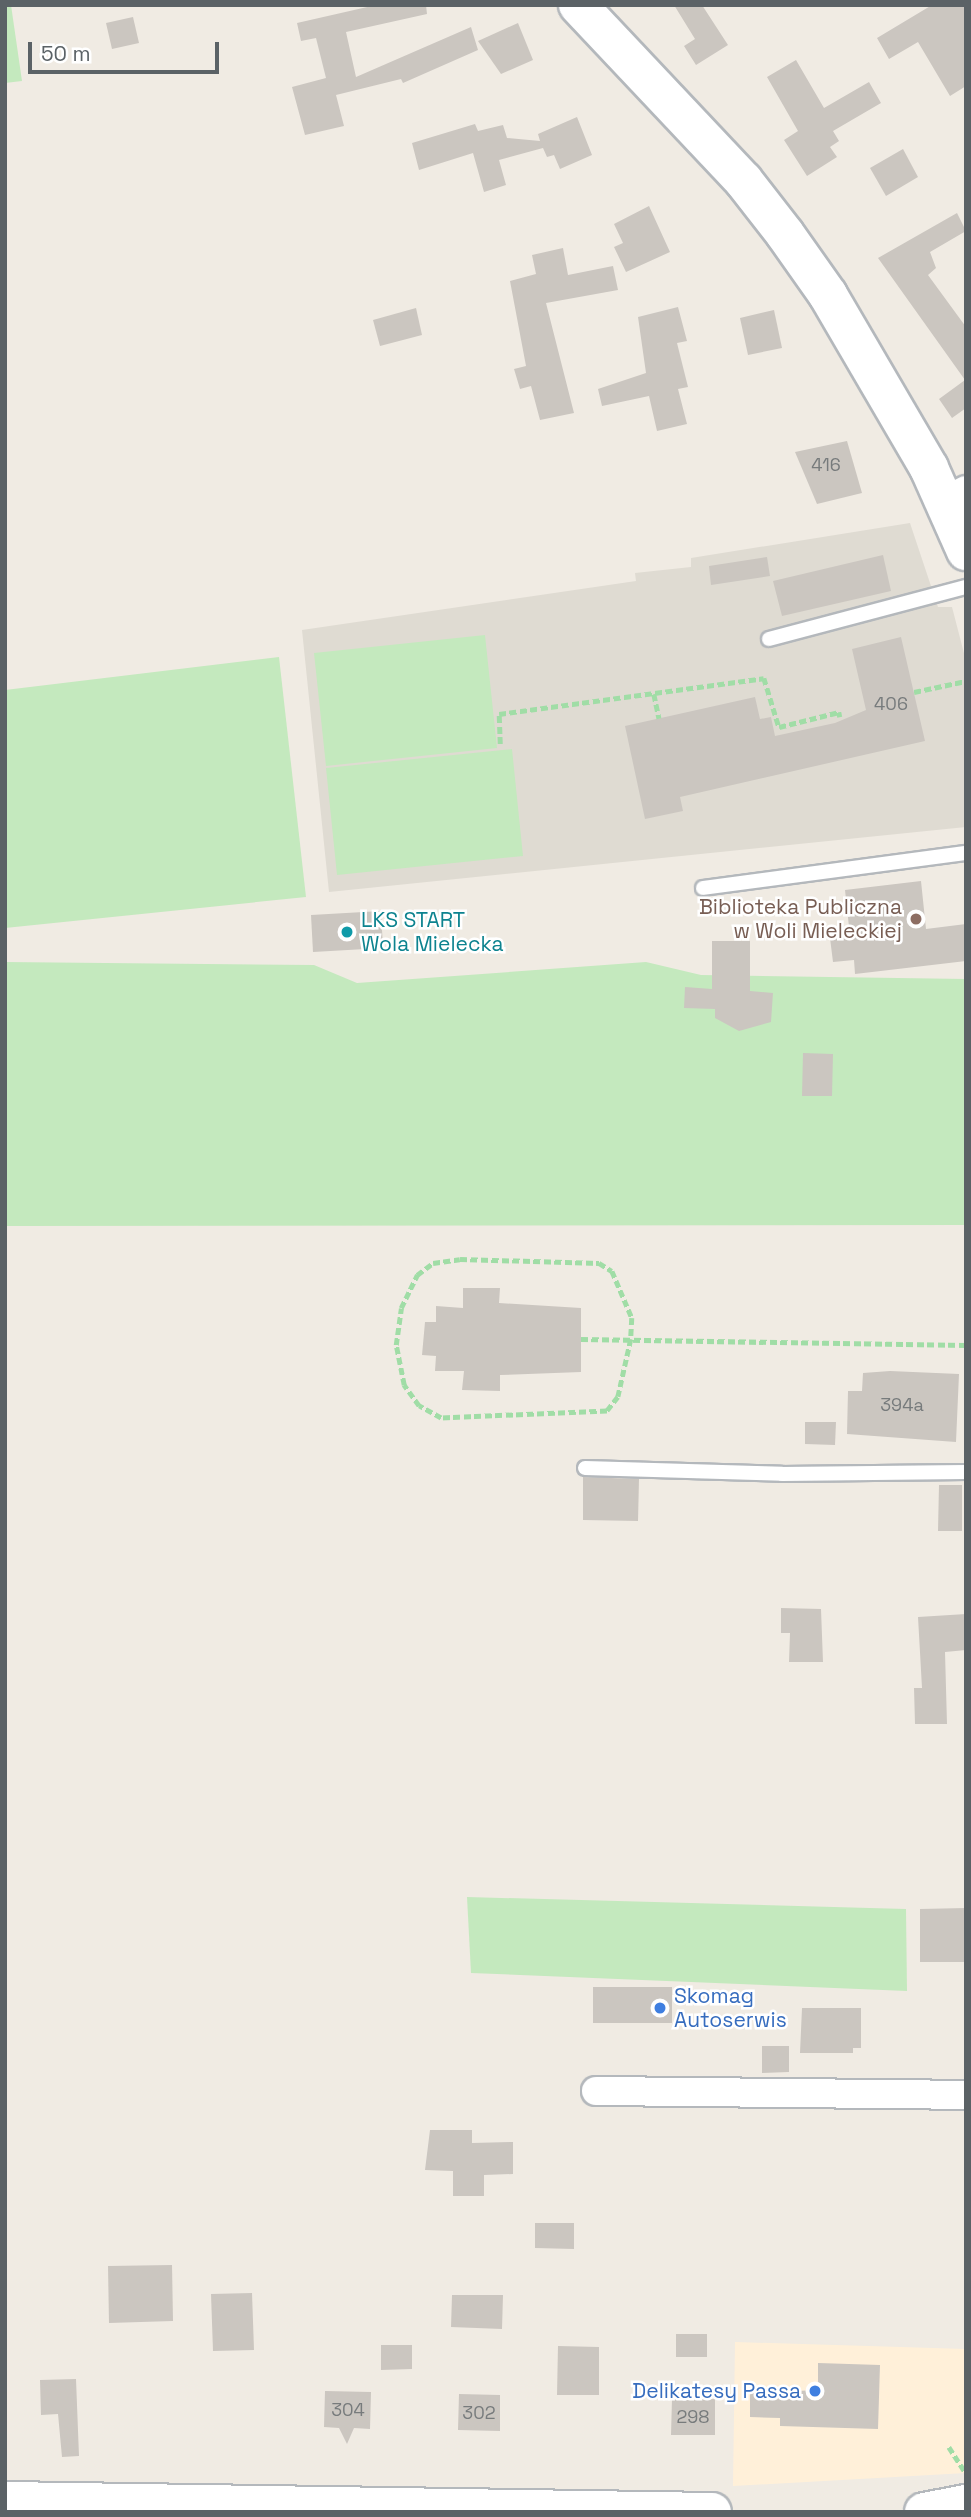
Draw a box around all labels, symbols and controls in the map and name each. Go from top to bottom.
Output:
scale bar [32,28,222,72]
text: 50 m [41,40,91,67]
house number: 416 [811,454,841,476]
house number: 406 [874,693,908,715]
place label: Biblioteka Publiczna w Woli Mieleckiej [699,894,902,944]
place label: LKS START Wola Mielecka [361,907,504,957]
marker: Biblioteka Publiczna w Woli Mieleckiej [908,911,924,927]
marker: LKS START Wola Mielecka [339,924,355,940]
house number: 394a [880,1394,924,1416]
place label: Skomag Autoserwis [674,1983,787,2033]
marker: Skomag Autoserwis [652,2000,668,2016]
place label: Delikatesy Passa [632,2378,801,2404]
marker: Delikatesy Passa [807,2383,823,2399]
house number: 304 [331,2399,365,2421]
house number: 302 [462,2402,496,2424]
house number: 298 [676,2406,710,2428]

